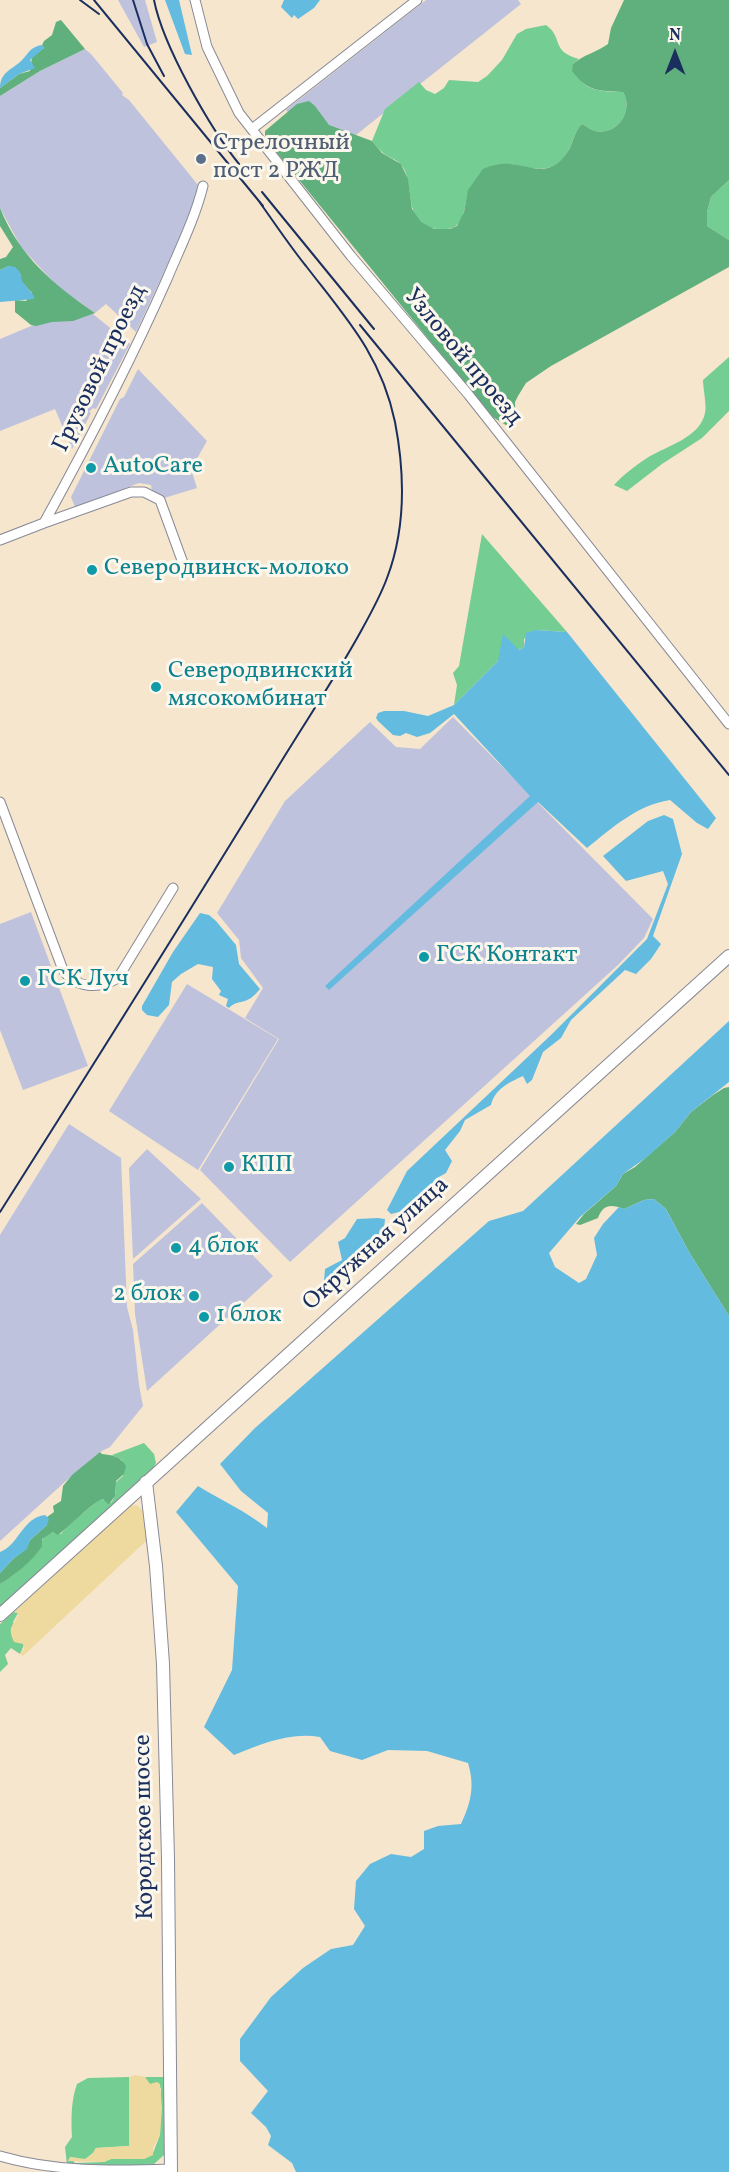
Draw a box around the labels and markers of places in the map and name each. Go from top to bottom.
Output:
place label: Стрелочный пост 2 РЖД [213,131,350,187]
marker: Стрелочный пост 2 РЖД [194,152,208,166]
place label: AutoCare [103,454,203,482]
marker: AutoCare [84,461,98,475]
place label: Северодвинск-молоко [104,556,349,584]
marker: Северодвинск-молоко [85,563,99,577]
place label: Северодвинский мясокомбинат [168,659,353,715]
marker: Северодвинский мясокомбинат [149,680,163,694]
place label: ГСК Контакт [436,943,577,971]
marker: ГСК Контакт [417,950,431,964]
place label: ГСК Луч [37,967,129,995]
marker: ГСК Луч [18,974,32,988]
place label: КПП [241,1153,293,1181]
marker: КПП [222,1160,236,1174]
place label: 4 блок [188,1234,258,1262]
marker: 4 блок [169,1241,183,1255]
place label: 2 блок [113,1282,182,1310]
marker: 2 блок [187,1289,201,1303]
place label: 1 блок [216,1303,281,1331]
marker: 1 блок [197,1310,211,1324]

